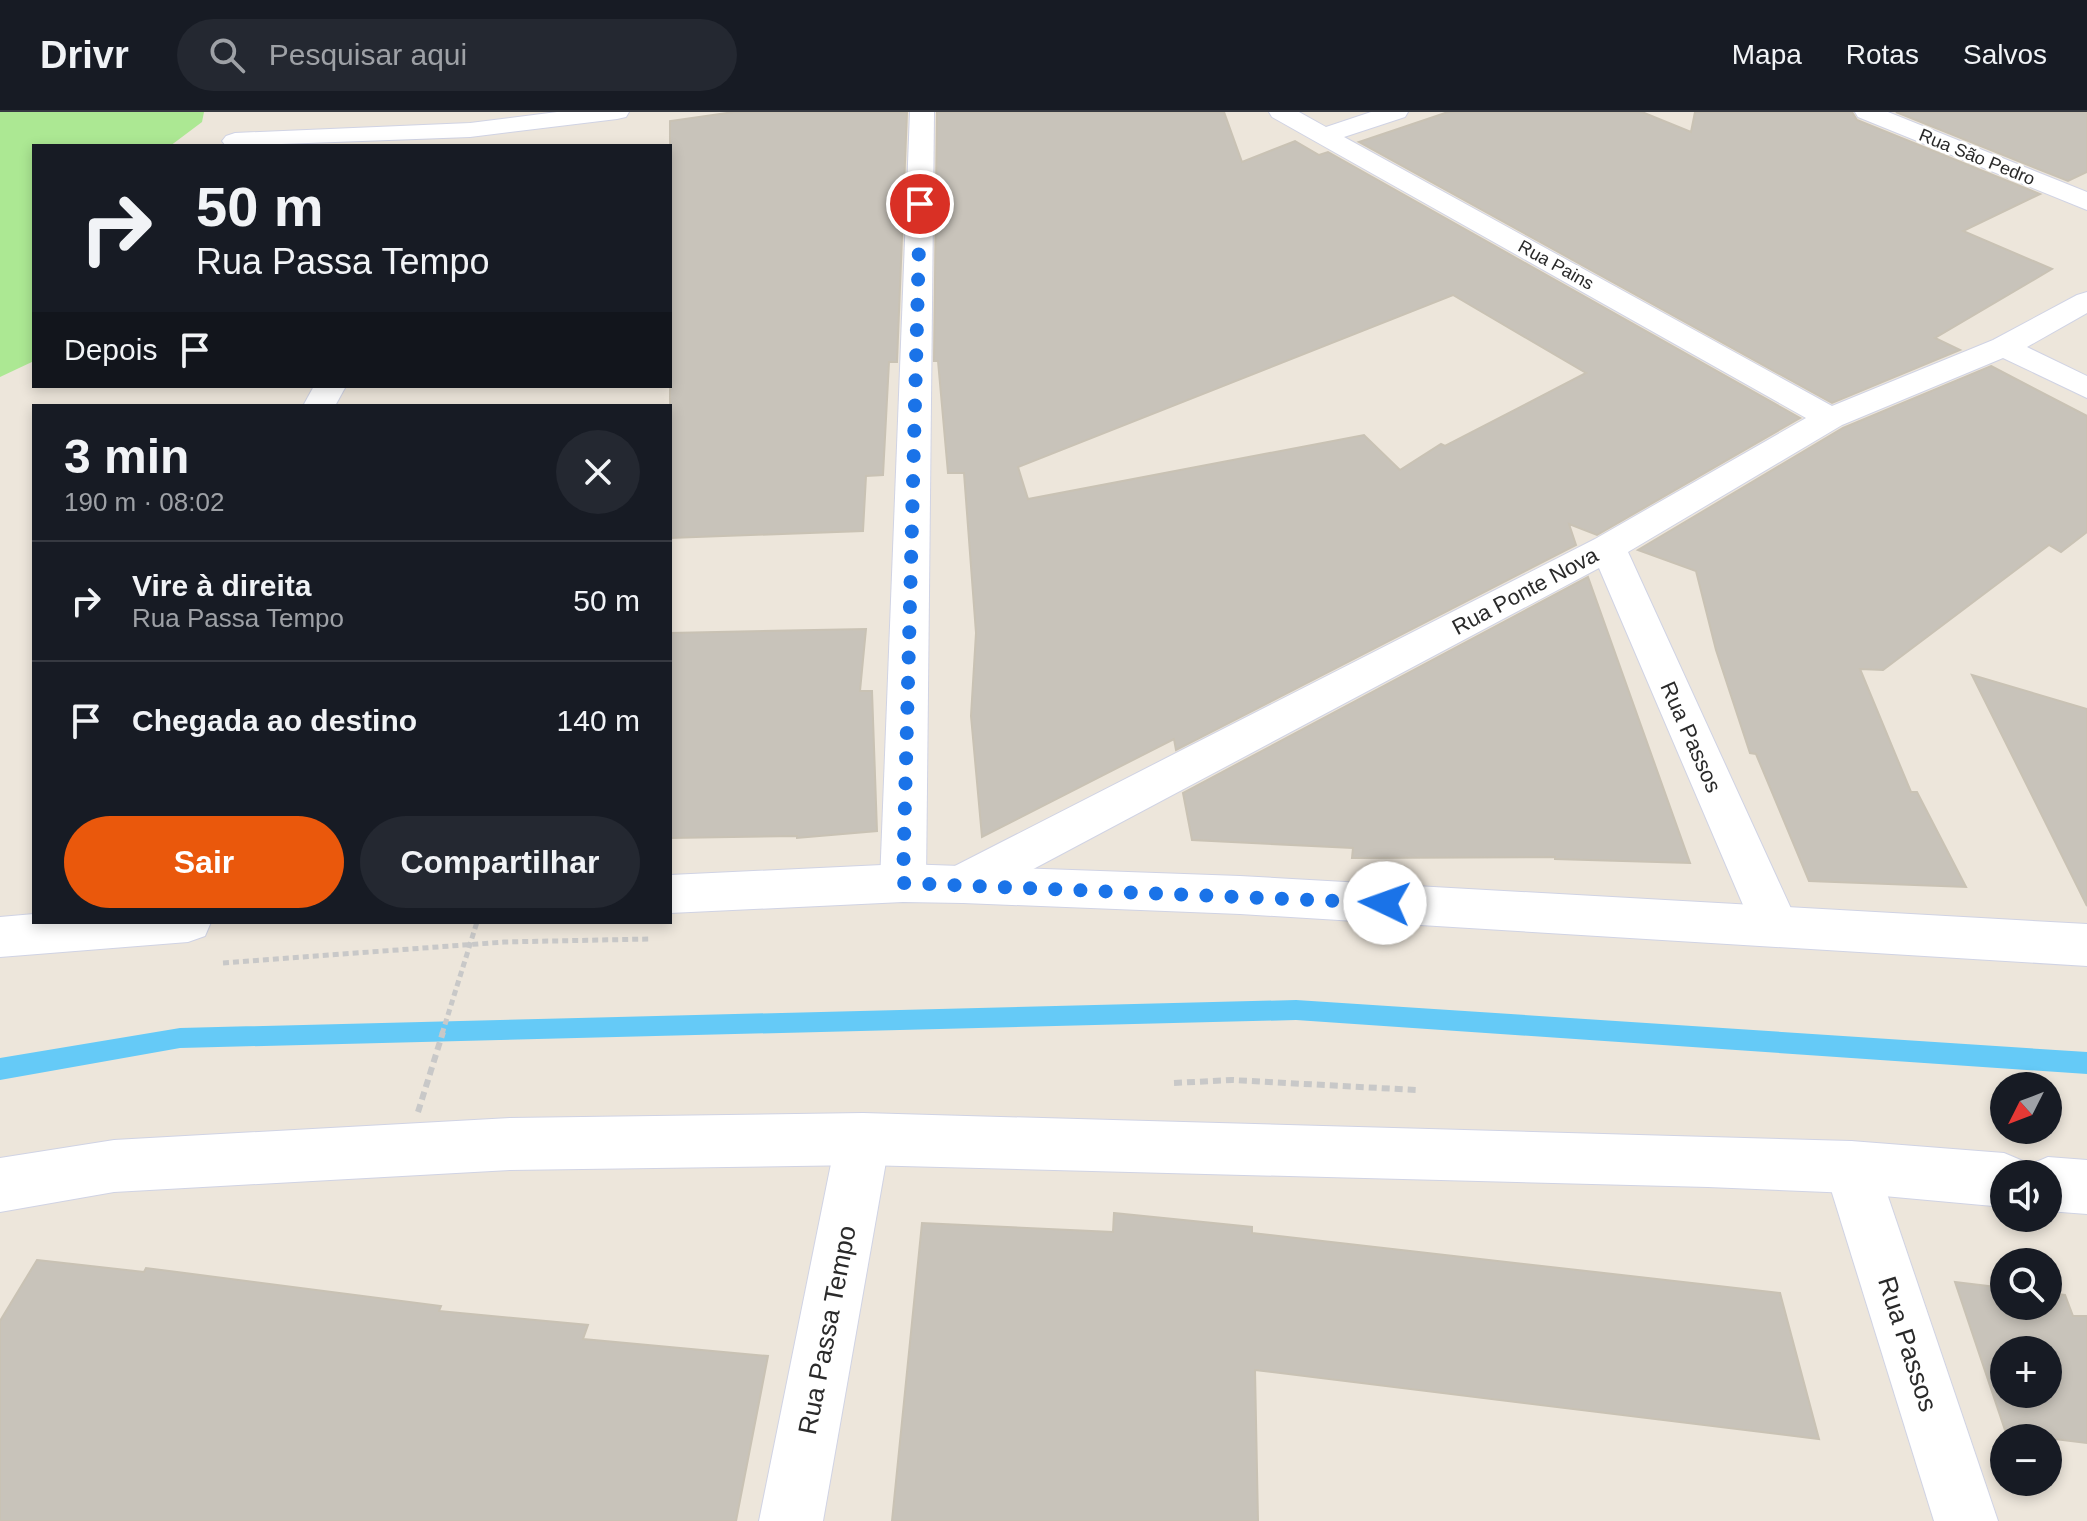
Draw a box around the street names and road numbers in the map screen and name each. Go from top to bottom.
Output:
street label: Rua São Pedro [1916,125,2038,189]
street label: Rua Pains [1515,236,1597,294]
street label: Rua Ponte Nova [1448,542,1603,640]
street label: Rua Passos [1655,678,1727,796]
street label: Rua Passa Tempo [792,1223,862,1437]
street label: Rua Passos [1872,1273,1944,1415]

